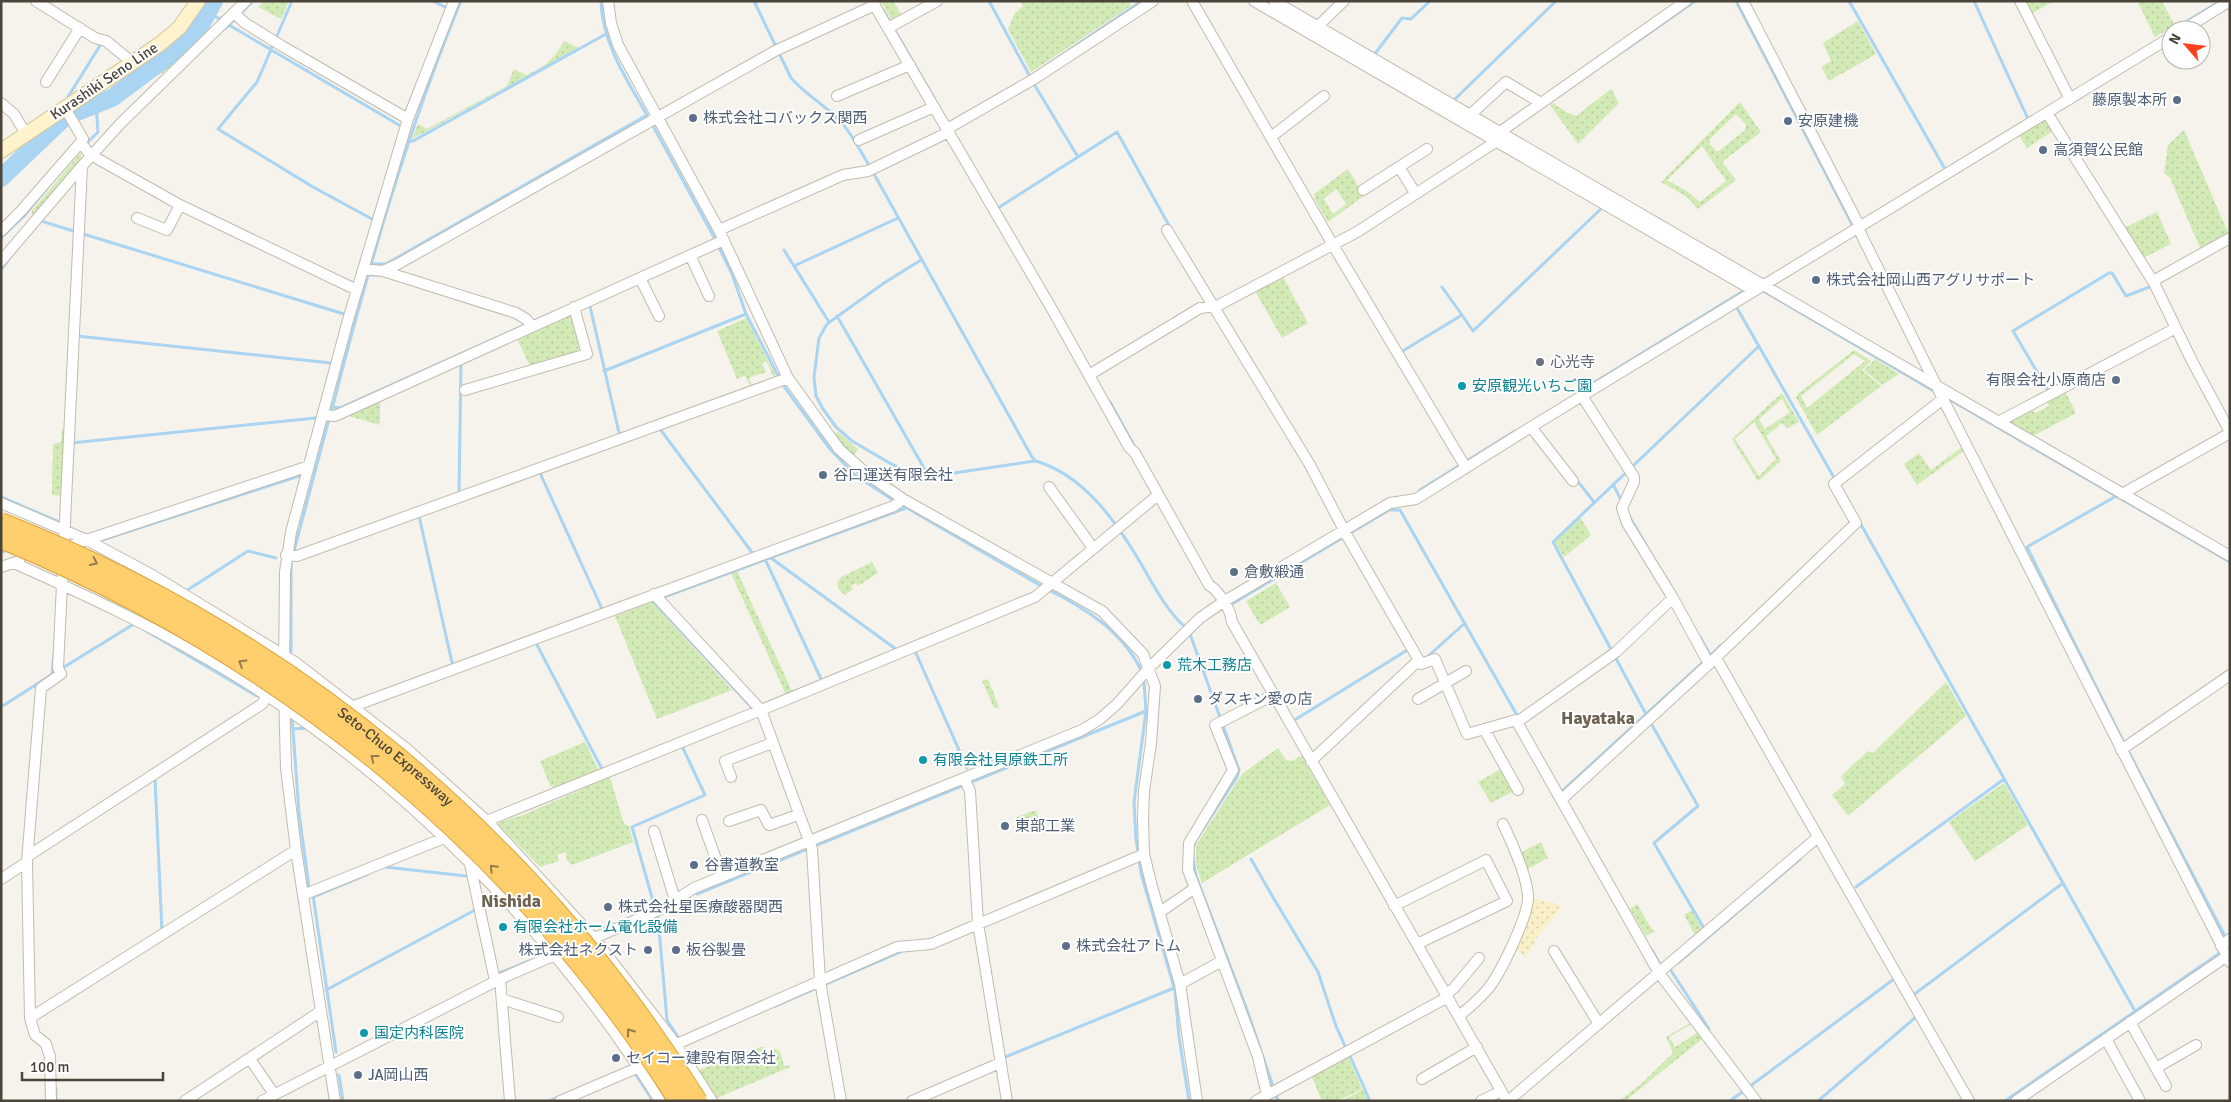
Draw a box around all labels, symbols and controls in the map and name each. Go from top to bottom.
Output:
north arrow [2161,20,2211,70]
text: N [2165,31,2185,47]
street label: Kurashiki Seno Line [47,38,161,124]
place label: 藤原製本所 [2092,91,2167,109]
marker: 藤原製本所 [2171,94,2183,106]
place label: 株式会社コバックス関西 [703,109,868,127]
marker: 株式会社コバックス関西 [687,112,699,124]
place label: 安原建機 [1798,112,1858,130]
marker: 安原建機 [1782,115,1794,127]
place label: 高須賀公民館 [2053,141,2143,159]
marker: 高須賀公民館 [2037,144,2049,156]
place label: 株式会社岡山西アグリサポート [1826,271,2035,289]
marker: 株式会社岡山西アグリサポート [1810,274,1822,286]
place label: 心光寺 [1550,353,1595,371]
marker: 心光寺 [1534,356,1546,368]
place label: 有限会社小原商店 [1986,371,2106,389]
marker: 有限会社小原商店 [2110,374,2122,386]
place label: 安原観光いちご園 [1472,377,1592,395]
marker: 安原観光いちご園 [1456,380,1468,392]
place label: 谷口運送有限会社 [833,466,953,484]
marker: 谷口運送有限会社 [817,469,829,481]
one-way arrow [89,556,98,566]
place label: 倉敷緞通 [1244,563,1304,581]
marker: 倉敷緞通 [1228,566,1240,578]
place label: 荒木工務店 [1177,656,1252,674]
marker: 荒木工務店 [1161,659,1173,671]
one-way arrow [238,660,247,670]
place label: ダスキン愛の店 [1208,690,1313,708]
marker: ダスキン愛の店 [1192,693,1204,705]
street label: Seto-Chuo Expressway [334,703,457,810]
district label: Hayataka [1561,707,1635,729]
place label: 有限会社貝原鉄工所 [933,751,1068,769]
marker: 有限会社貝原鉄工所 [917,754,929,766]
one-way arrow [370,755,379,764]
place label: 東部工業 [1015,817,1075,835]
marker: 東部工業 [999,820,1011,832]
place label: 谷書道教室 [704,856,779,874]
marker: 谷書道教室 [688,859,700,871]
one-way arrow [490,865,499,874]
district label: Nishida [481,890,541,912]
place label: 株式会社星医療酸器関西 [618,898,783,916]
marker: 株式会社星医療酸器関西 [602,901,614,913]
place label: 有限会社ホーム電化設備 [513,918,678,936]
marker: 有限会社ホーム電化設備 [497,921,509,933]
place label: 株式会社アトム [1076,937,1181,955]
marker: 株式会社アトム [1060,940,1072,952]
place label: 株式会社ネクスト [518,941,638,959]
place label: 板谷製畳 [686,941,746,959]
marker: 株式会社ネクスト [642,944,654,956]
marker: 板谷製畳 [670,944,682,956]
place label: 国定内科医院 [374,1024,464,1042]
marker: 国定内科医院 [358,1027,370,1039]
one-way arrow [628,1029,636,1038]
place label: セイコー建設有限会社 [626,1049,776,1067]
scale bar [22,1050,164,1082]
marker: セイコー建設有限会社 [610,1052,622,1064]
text: 100 m [30,1058,70,1076]
place label: JA岡山西 [368,1066,429,1084]
marker: JA岡山西 [352,1069,364,1081]

